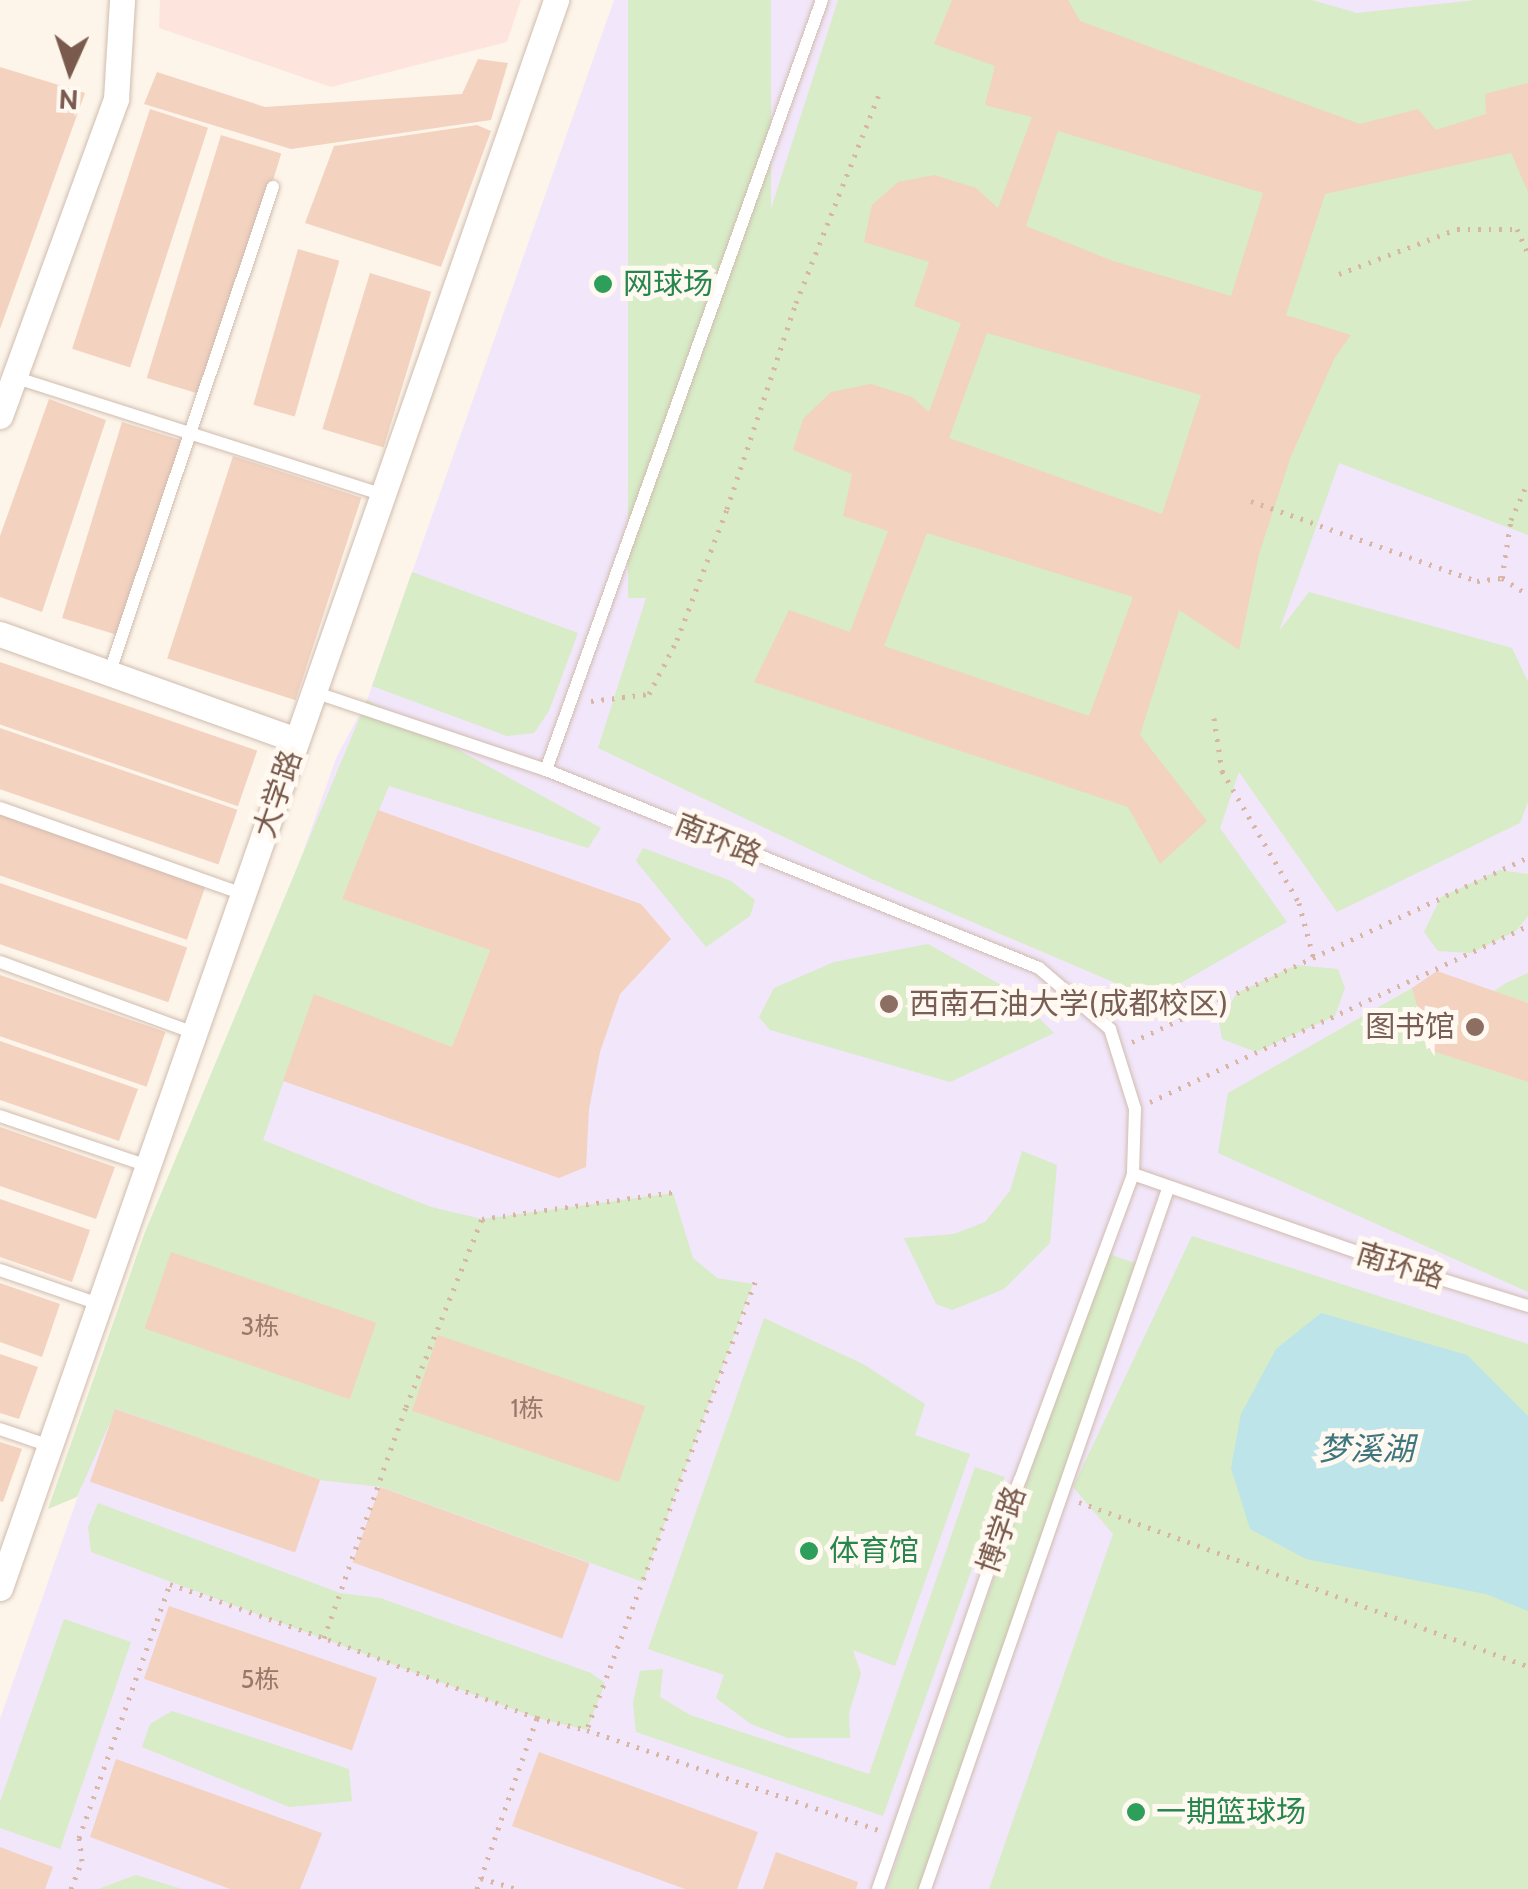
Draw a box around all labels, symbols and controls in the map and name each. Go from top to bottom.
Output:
north arrow [20,20,120,120]
text: N [58,82,79,117]
place label: 网球场 [623,266,713,302]
marker: 网球场 [592,273,614,295]
street label: 大学路 [246,746,310,842]
street label: 南环路 [670,806,766,874]
place label: 西南石油大学(成都校区) [909,986,1228,1022]
marker: 西南石油大学(成都校区) [878,993,900,1015]
place label: 图书馆 [1365,1009,1455,1045]
marker: 图书馆 [1464,1016,1486,1038]
street label: 南环路 [1352,1236,1448,1296]
house number: 3栋 [241,1311,279,1341]
house number: 1栋 [510,1393,544,1423]
water label: 梦溪湖 [1318,1430,1414,1468]
street label: 博学路 [970,1482,1034,1578]
place label: 体育馆 [829,1533,919,1569]
marker: 体育馆 [798,1540,820,1562]
house number: 5栋 [241,1664,279,1694]
place label: 一期篮球场 [1156,1794,1306,1830]
marker: 一期篮球场 [1125,1801,1147,1823]

